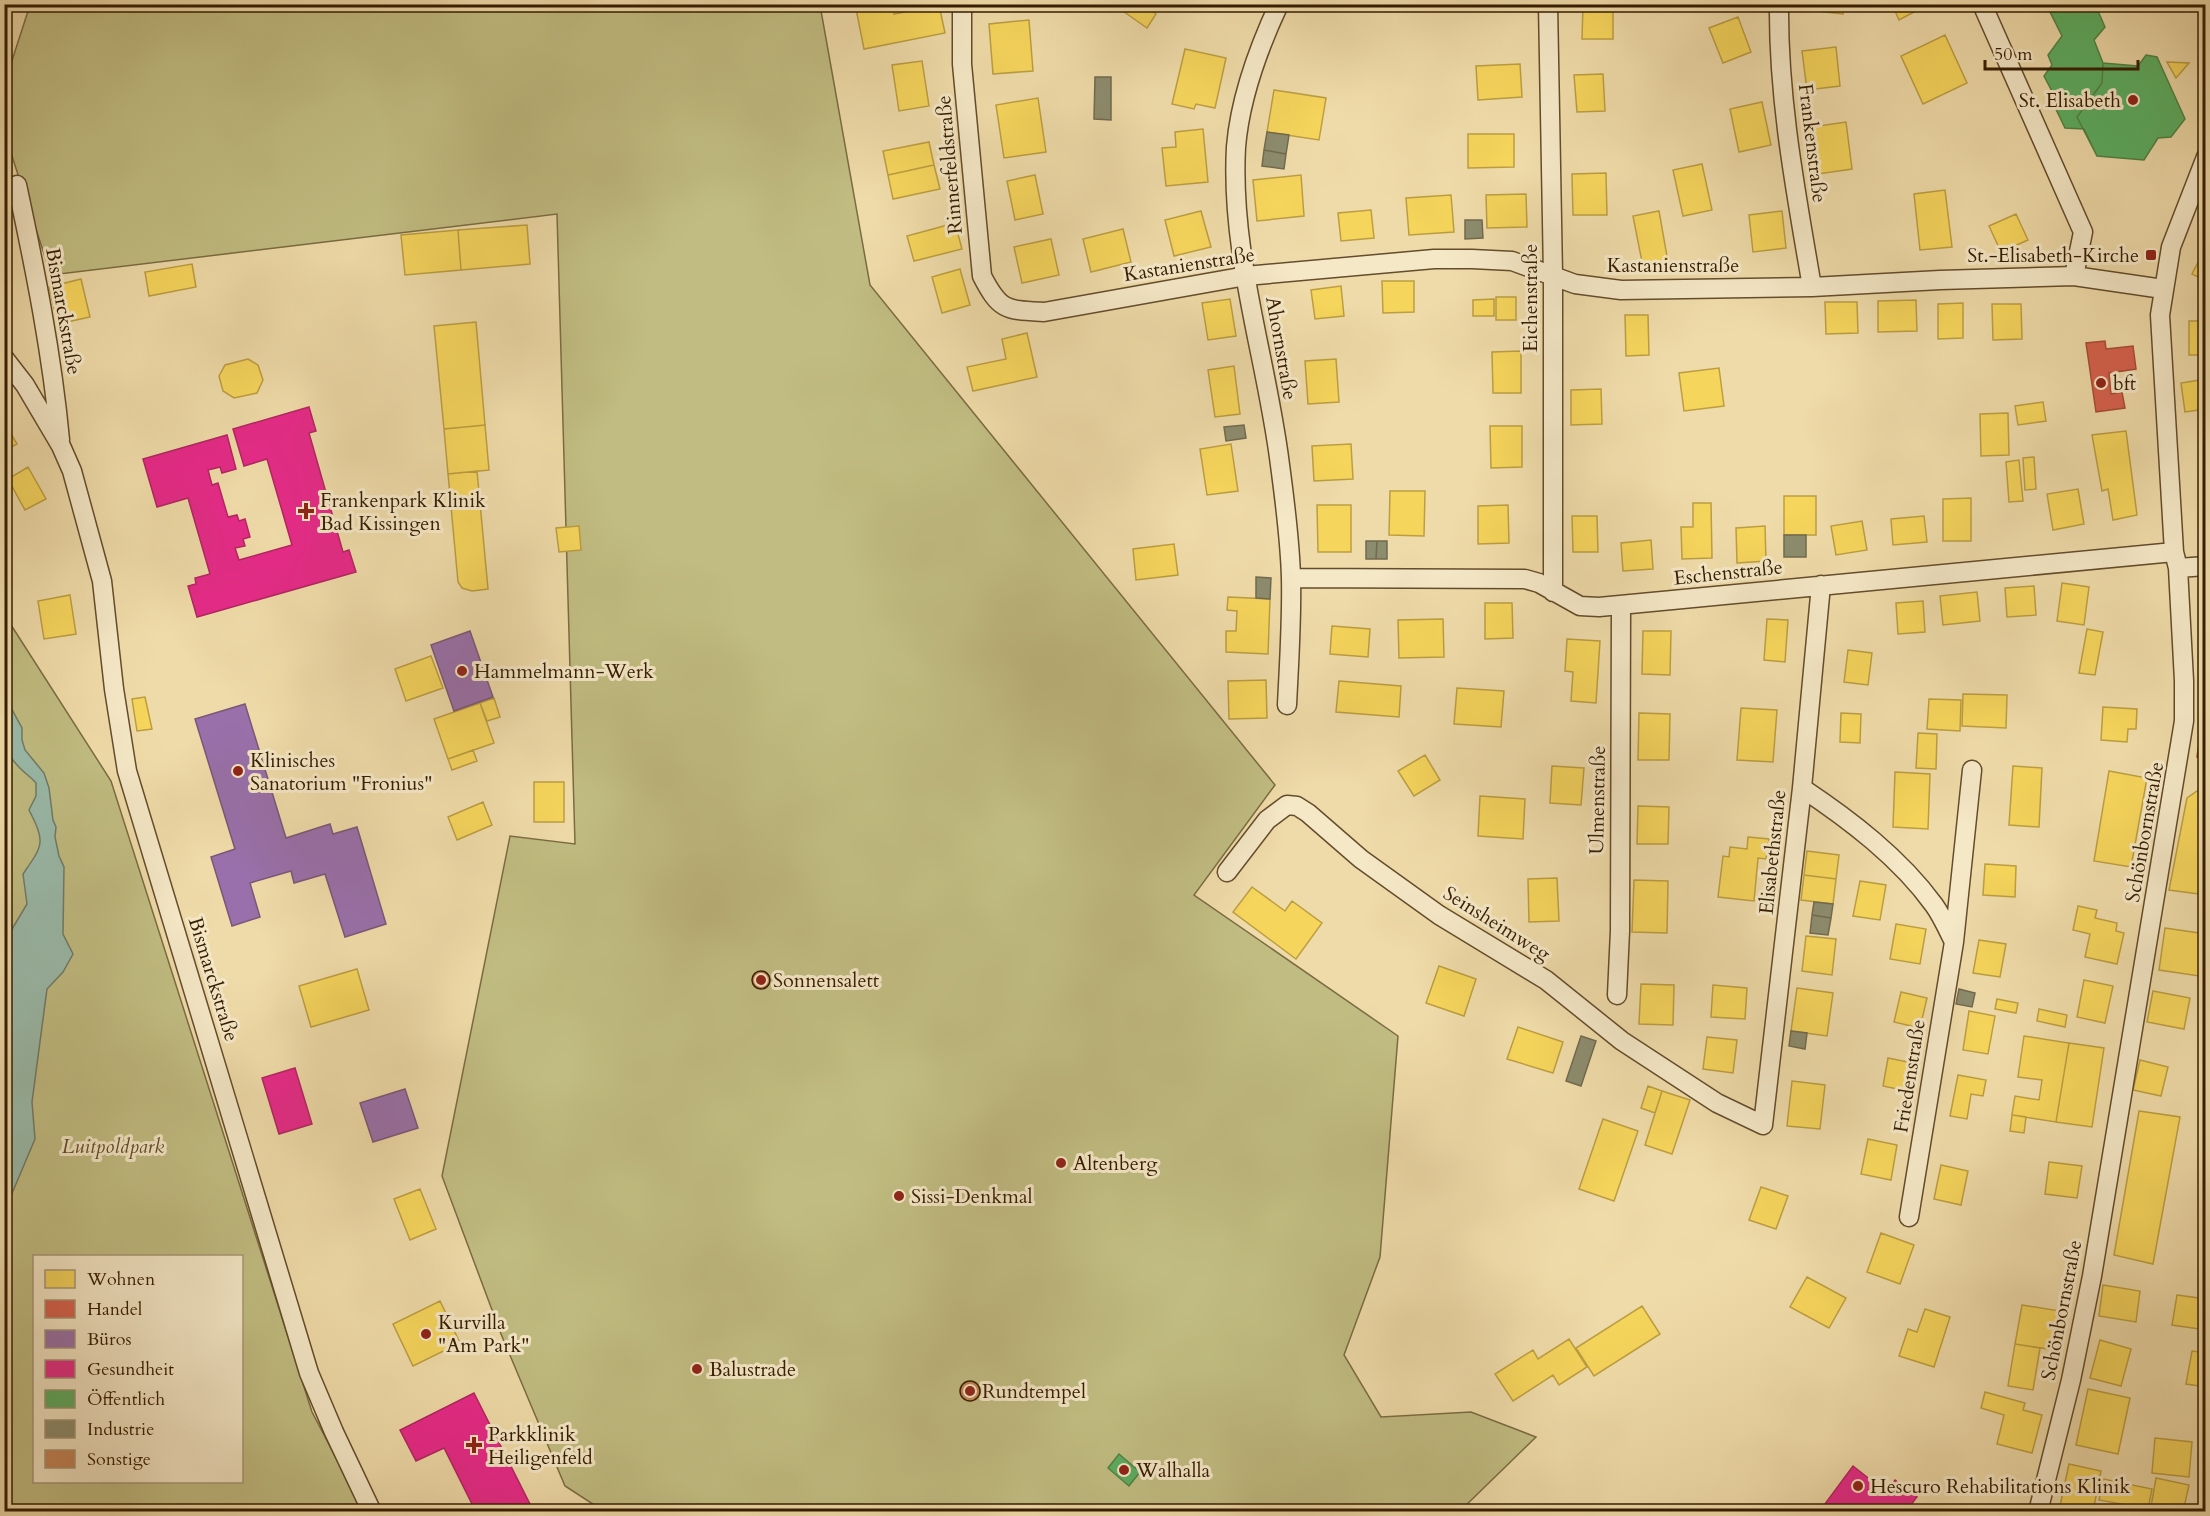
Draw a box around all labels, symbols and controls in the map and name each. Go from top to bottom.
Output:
scale bar [1985,33,2138,71]
text: 50 m [1994,42,2033,67]
street label: Frankenstraße [1792,82,1833,204]
place label: St. Elisabeth [2019,87,2121,114]
marker: St. Elisabeth [2126,93,2140,107]
street label: Rinnerfeldstraße [930,94,969,236]
street label: Kastanienstraße [1122,241,1257,288]
place label: St.-Elisabeth-Kirche [1967,242,2139,269]
street label: Eichenstraße [1517,244,1544,352]
street label: Bismarckstraße [39,245,88,377]
marker: St.-Elisabeth-Kirche [2144,248,2158,262]
street label: Kastanienstraße [1607,252,1739,279]
street label: Ahornstraße [1259,294,1304,402]
place label: bft [2113,370,2137,397]
marker: bft [2094,376,2108,390]
place label: Frankenpark Klinik Bad Kissingen [320,487,486,537]
marker: Frankenpark Klinik Bad Kissingen [297,502,315,520]
street label: Eschenstraße [1672,553,1784,592]
place label: Hammelmann-Werk [474,658,654,685]
marker: Hammelmann-Werk [455,664,469,678]
street label: Ulmenstraße [1583,745,1612,855]
place label: Klinisches Sanatorium "Fronius" [250,747,432,797]
street label: Schönbornstraße [2119,760,2170,905]
marker: Klinisches Sanatorium "Fronius" [231,764,245,778]
street label: Elisabethstraße [1753,788,1792,916]
street label: Seinsheimweg [1438,880,1556,968]
street label: Bismarckstraße [182,914,245,1045]
place label: Sonnensalett [773,967,880,994]
marker: Sonnensalett [754,973,768,987]
street label: Friedenstraße [1887,1017,1932,1135]
park label: Luitpoldpark [62,1133,164,1160]
place label: Altenberg [1073,1150,1158,1177]
marker: Altenberg [1054,1156,1068,1170]
place label: Sissi-Denkmal [911,1183,1033,1210]
marker: Sissi-Denkmal [892,1189,906,1203]
street label: Schönbornstraße [2035,1238,2088,1383]
legend [33,1255,243,1483]
text: Wohnen [86,1267,156,1292]
text: Handel [87,1297,143,1322]
place label: Kurvilla "Am Park" [438,1309,529,1359]
text: Büros [87,1327,131,1352]
marker: Kurvilla "Am Park" [419,1327,433,1341]
place label: Balustrade [709,1356,796,1383]
text: Gesundheit [87,1357,174,1382]
marker: Balustrade [690,1362,704,1376]
place label: Rundtempel [982,1378,1086,1405]
marker: Rundtempel [963,1384,977,1398]
text: Öffentlich [87,1387,165,1412]
text: Industrie [87,1417,154,1442]
place label: Parkklinik Heiligenfeld [488,1421,593,1471]
marker: Parkklinik Heiligenfeld [465,1436,483,1454]
text: Sonstige [87,1447,151,1472]
place label: Walhalla [1135,1457,1211,1484]
marker: Walhalla [1117,1463,1131,1477]
place label: Hescuro Rehabilitations Klinik [1870,1473,2130,1500]
marker: Hescuro Rehabilitations Klinik [1851,1479,1865,1493]

